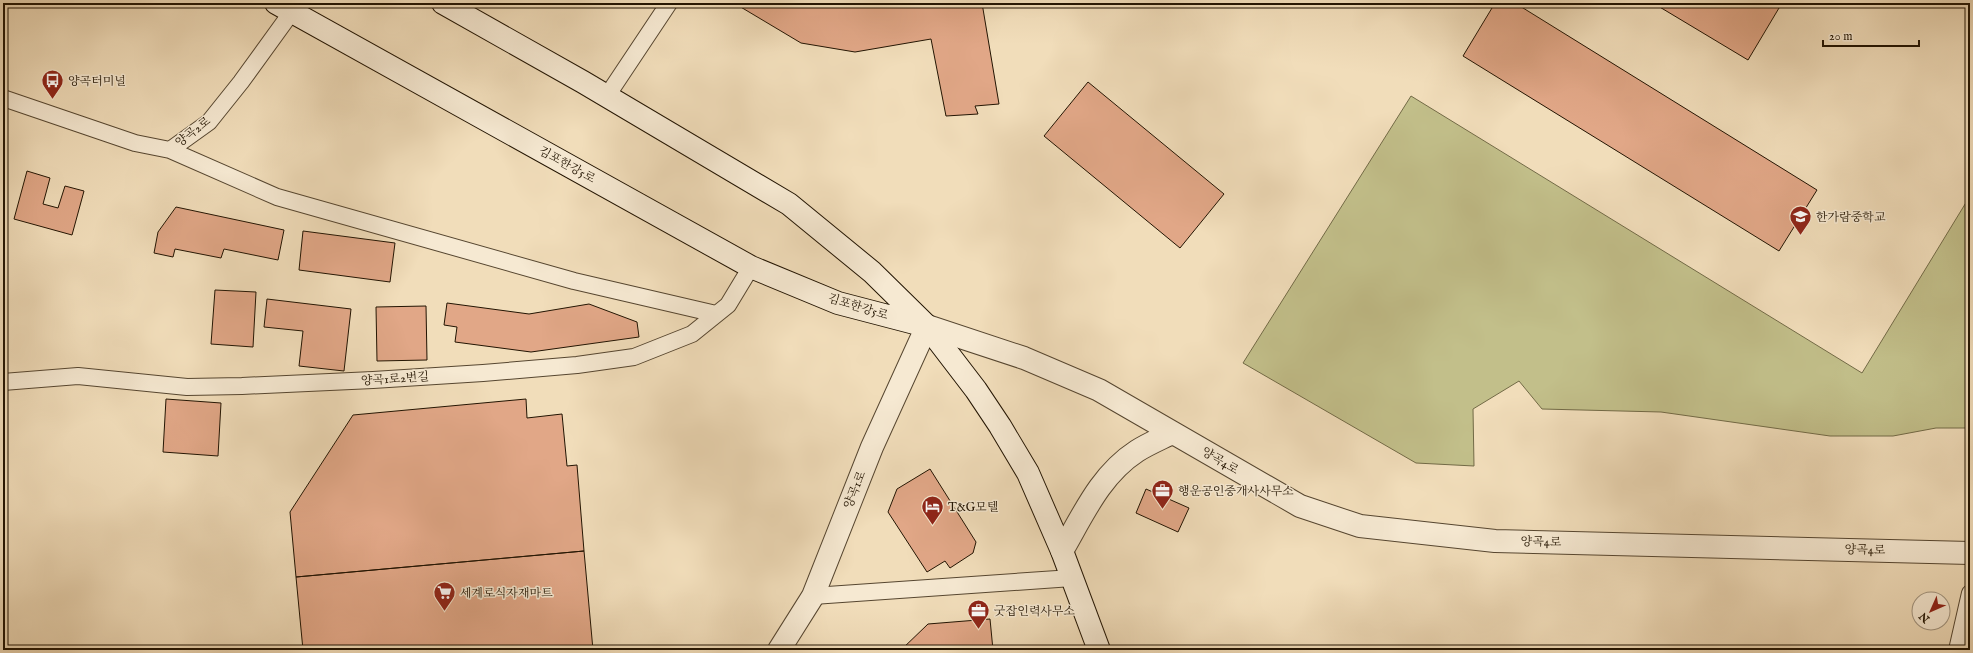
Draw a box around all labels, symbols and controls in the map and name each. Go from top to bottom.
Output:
scale bar [1823,22,1919,48]
text: 20 m [1829,29,1852,44]
bus stop icon: 양곡터미널 [40,68,66,101]
place label: 양곡터미널 [68,74,126,89]
street label: 양곡2로 [172,113,214,150]
street label: 김포한강5로 [536,143,598,187]
school or university icon: 한가람중학교 [1788,204,1814,237]
place label: 한가람중학교 [1816,210,1886,225]
street label: 김포한강5로 [826,291,890,323]
street label: 양곡1로2번길 [361,369,429,389]
street label: 양곡4로 [1199,444,1242,478]
street label: 양곡1로 [841,469,869,511]
office icon: 행운공인중개사사무소 [1149,478,1175,511]
place label: 행운공인중개사사무소 [1178,484,1294,499]
hotel icon: T&G모텔 [919,494,945,527]
place label: T&G모텔 [948,500,998,515]
street label: 양곡4로 [1521,534,1562,550]
street label: 양곡4로 [1845,542,1886,558]
supermarket icon: 세계로식자재마트 [432,580,458,613]
place label: 세계로식자재마트 [460,586,553,601]
north arrow [1911,591,1951,631]
office icon: 굿잡인력사무소 [966,598,992,631]
place label: 굿잡인력사무소 [994,604,1076,619]
text: N [1916,609,1934,626]

